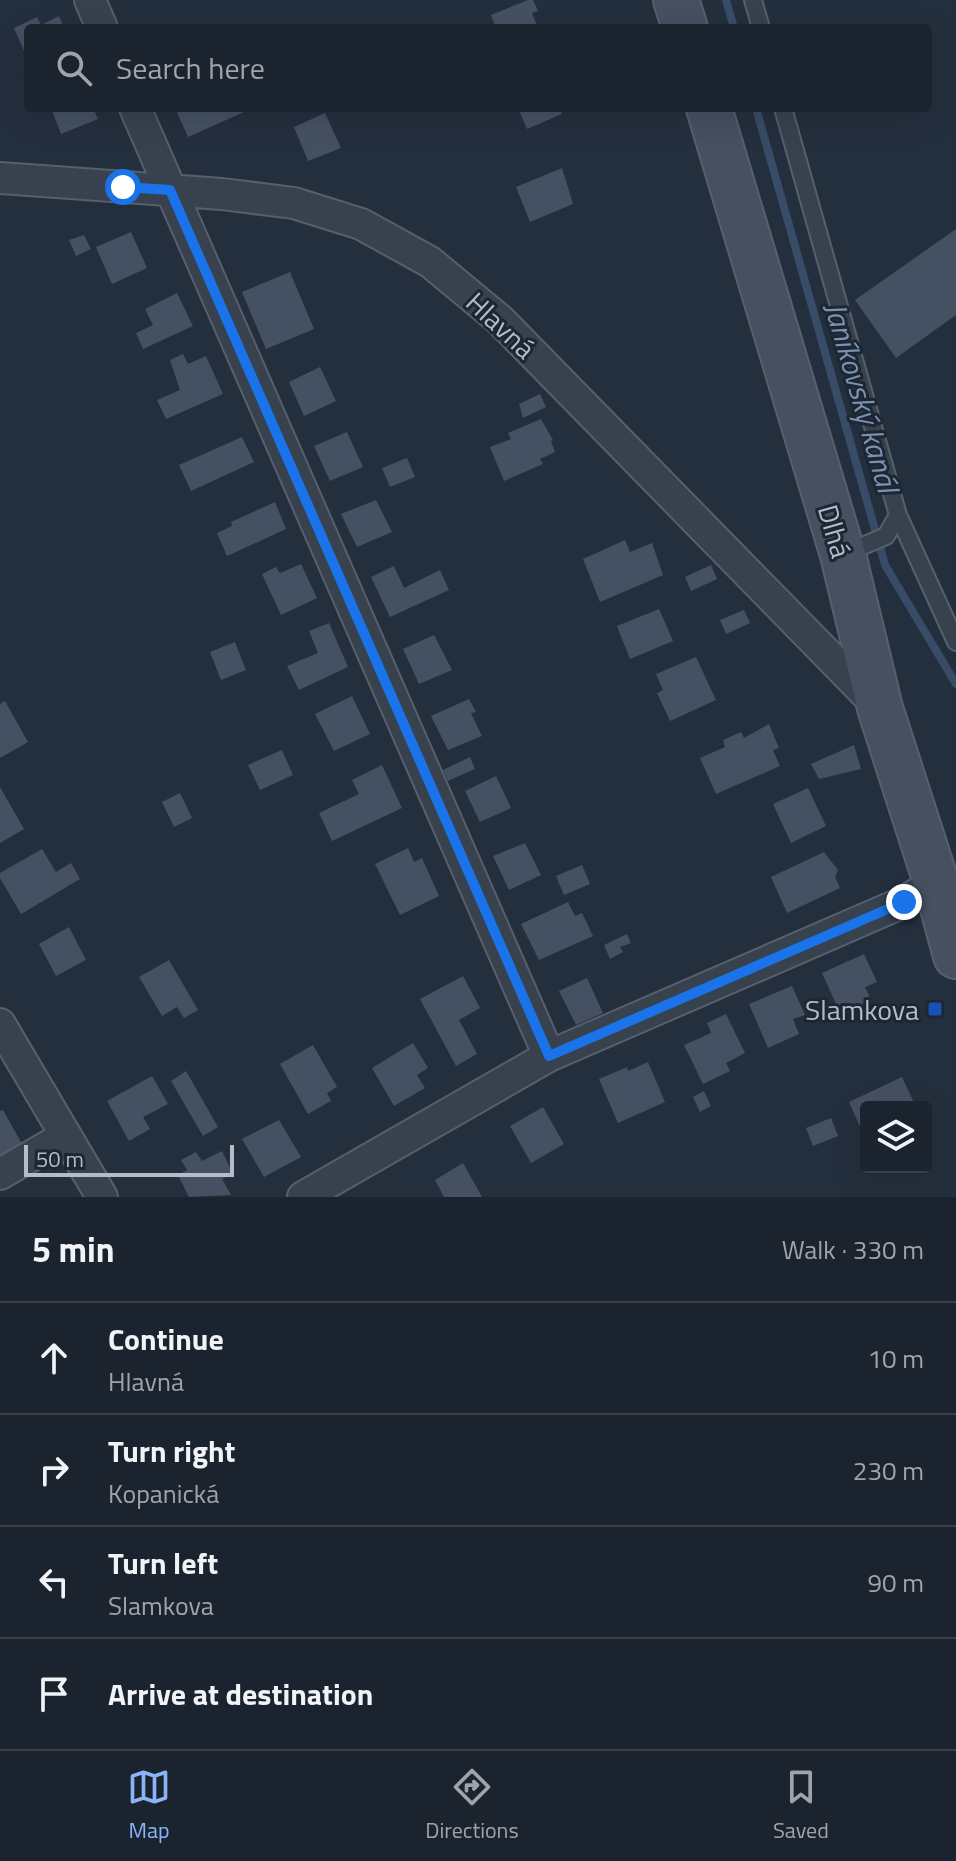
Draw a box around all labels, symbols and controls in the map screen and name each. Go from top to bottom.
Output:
search box [24,24,932,112]
text: Search here [116,45,265,91]
icon: search [52,46,96,90]
route start [105,169,141,205]
street label: Hlavná [456,281,546,369]
water label: Janíkovský kanál [813,297,912,501]
street label: Dlhá [807,499,863,563]
route end [886,884,922,920]
place label: Slamkova [805,988,919,1031]
marker: Slamkova [926,1000,944,1018]
map controls [860,1101,932,1173]
button: layers [860,1101,932,1173]
scale bar [24,1141,234,1177]
text: 50 m [36,1142,84,1176]
text: 5 min [32,1223,115,1275]
text: Walk · 330 m [782,1230,924,1269]
text: Continue [108,1316,224,1362]
icon: ahead [32,1336,76,1380]
text: 10 m [867,1339,924,1378]
text: Hlavná [108,1362,184,1401]
text: Turn right [108,1428,236,1474]
icon: right [32,1448,76,1492]
text: 230 m [853,1451,924,1490]
text: Kopanická [108,1474,219,1513]
text: Turn left [108,1540,218,1586]
icon: left [32,1560,76,1604]
text: 90 m [867,1563,924,1602]
text: Slamkova [108,1586,214,1625]
text: Arrive at destination [108,1671,373,1717]
icon: arrive [32,1672,76,1716]
tab: Map [127,1765,171,1847]
tab: Directions [425,1765,519,1847]
tab: Saved [773,1765,829,1847]

